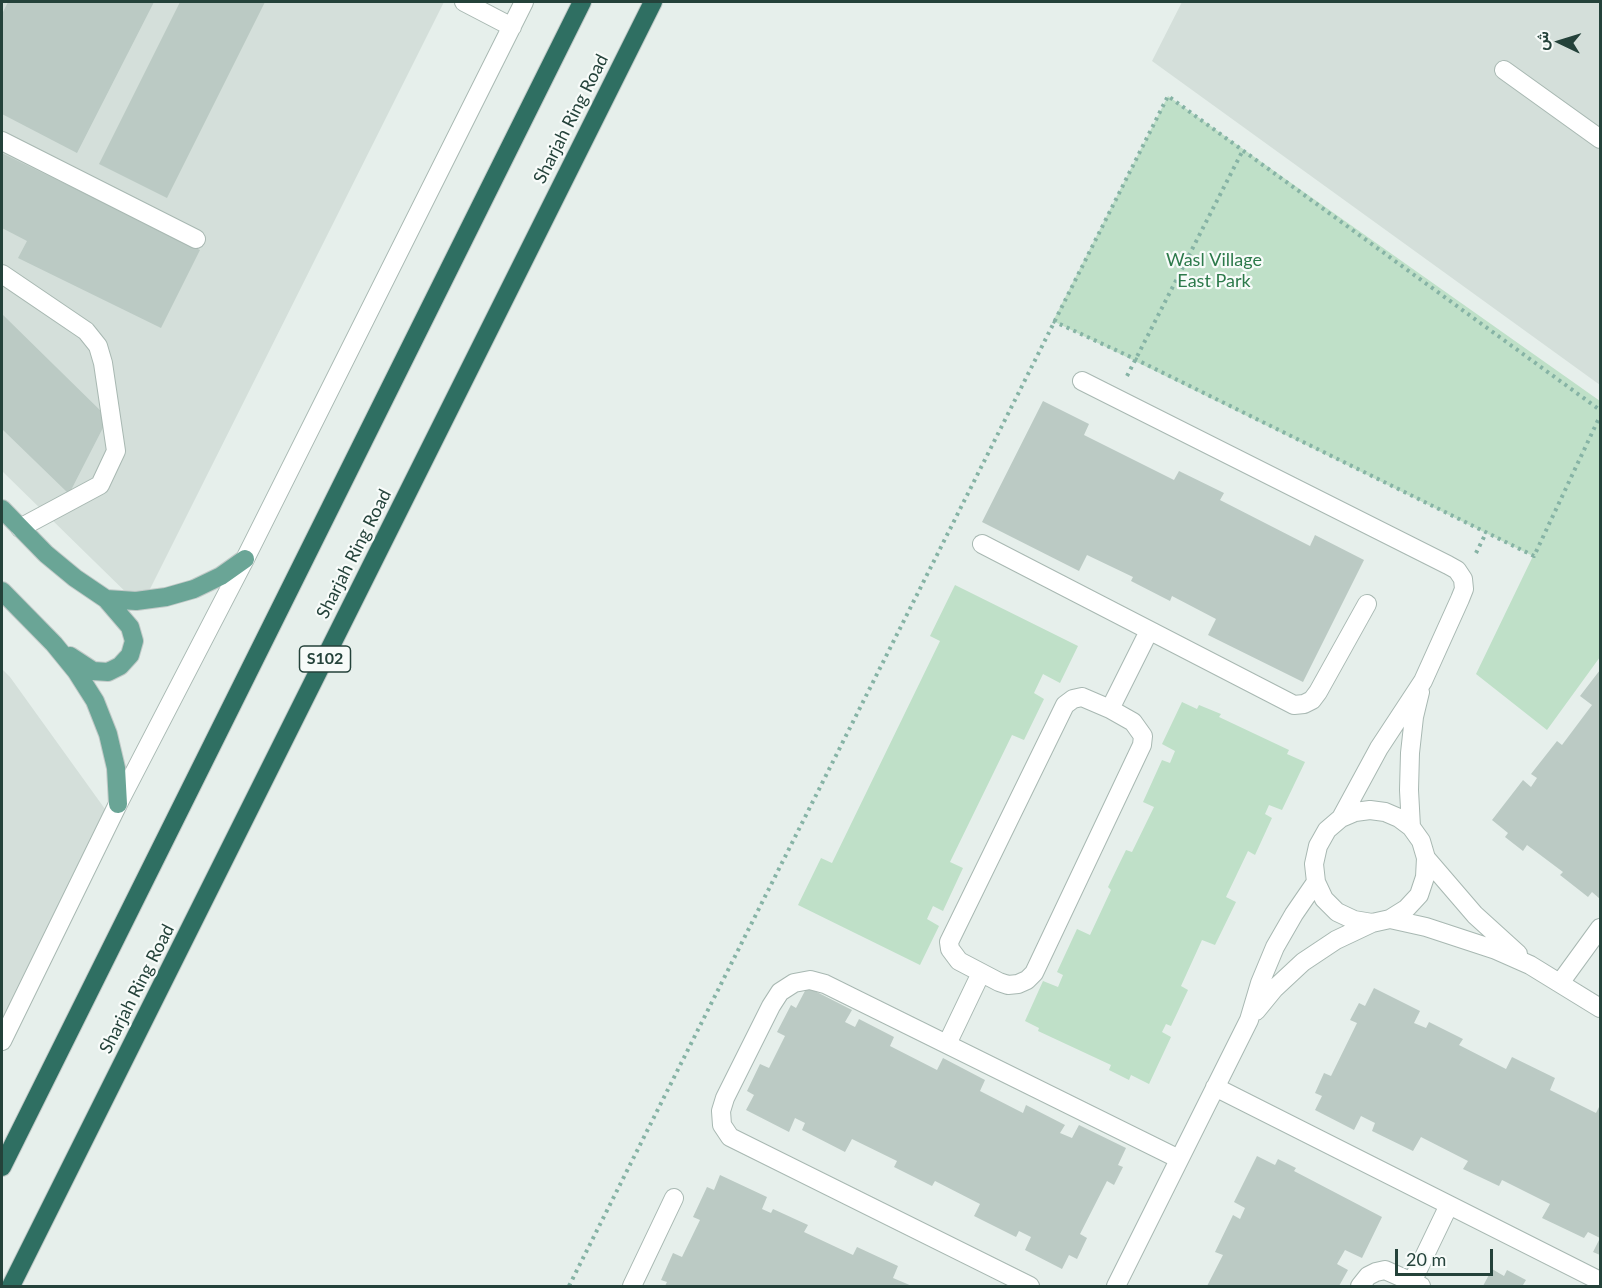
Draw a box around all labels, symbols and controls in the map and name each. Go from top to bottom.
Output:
north arrow [1530,12,1590,72]
text: ش [1531,30,1552,51]
street label: Sharjah Ring Road [529,51,613,187]
park label: Wasl Village East Park [1166,249,1262,292]
street label: Sharjah Ring Road [312,486,396,622]
road number: S102 [300,646,350,672]
street label: Sharjah Ring Road [95,921,179,1057]
scale bar [1398,1237,1496,1275]
text: 20 m [1406,1248,1446,1270]

